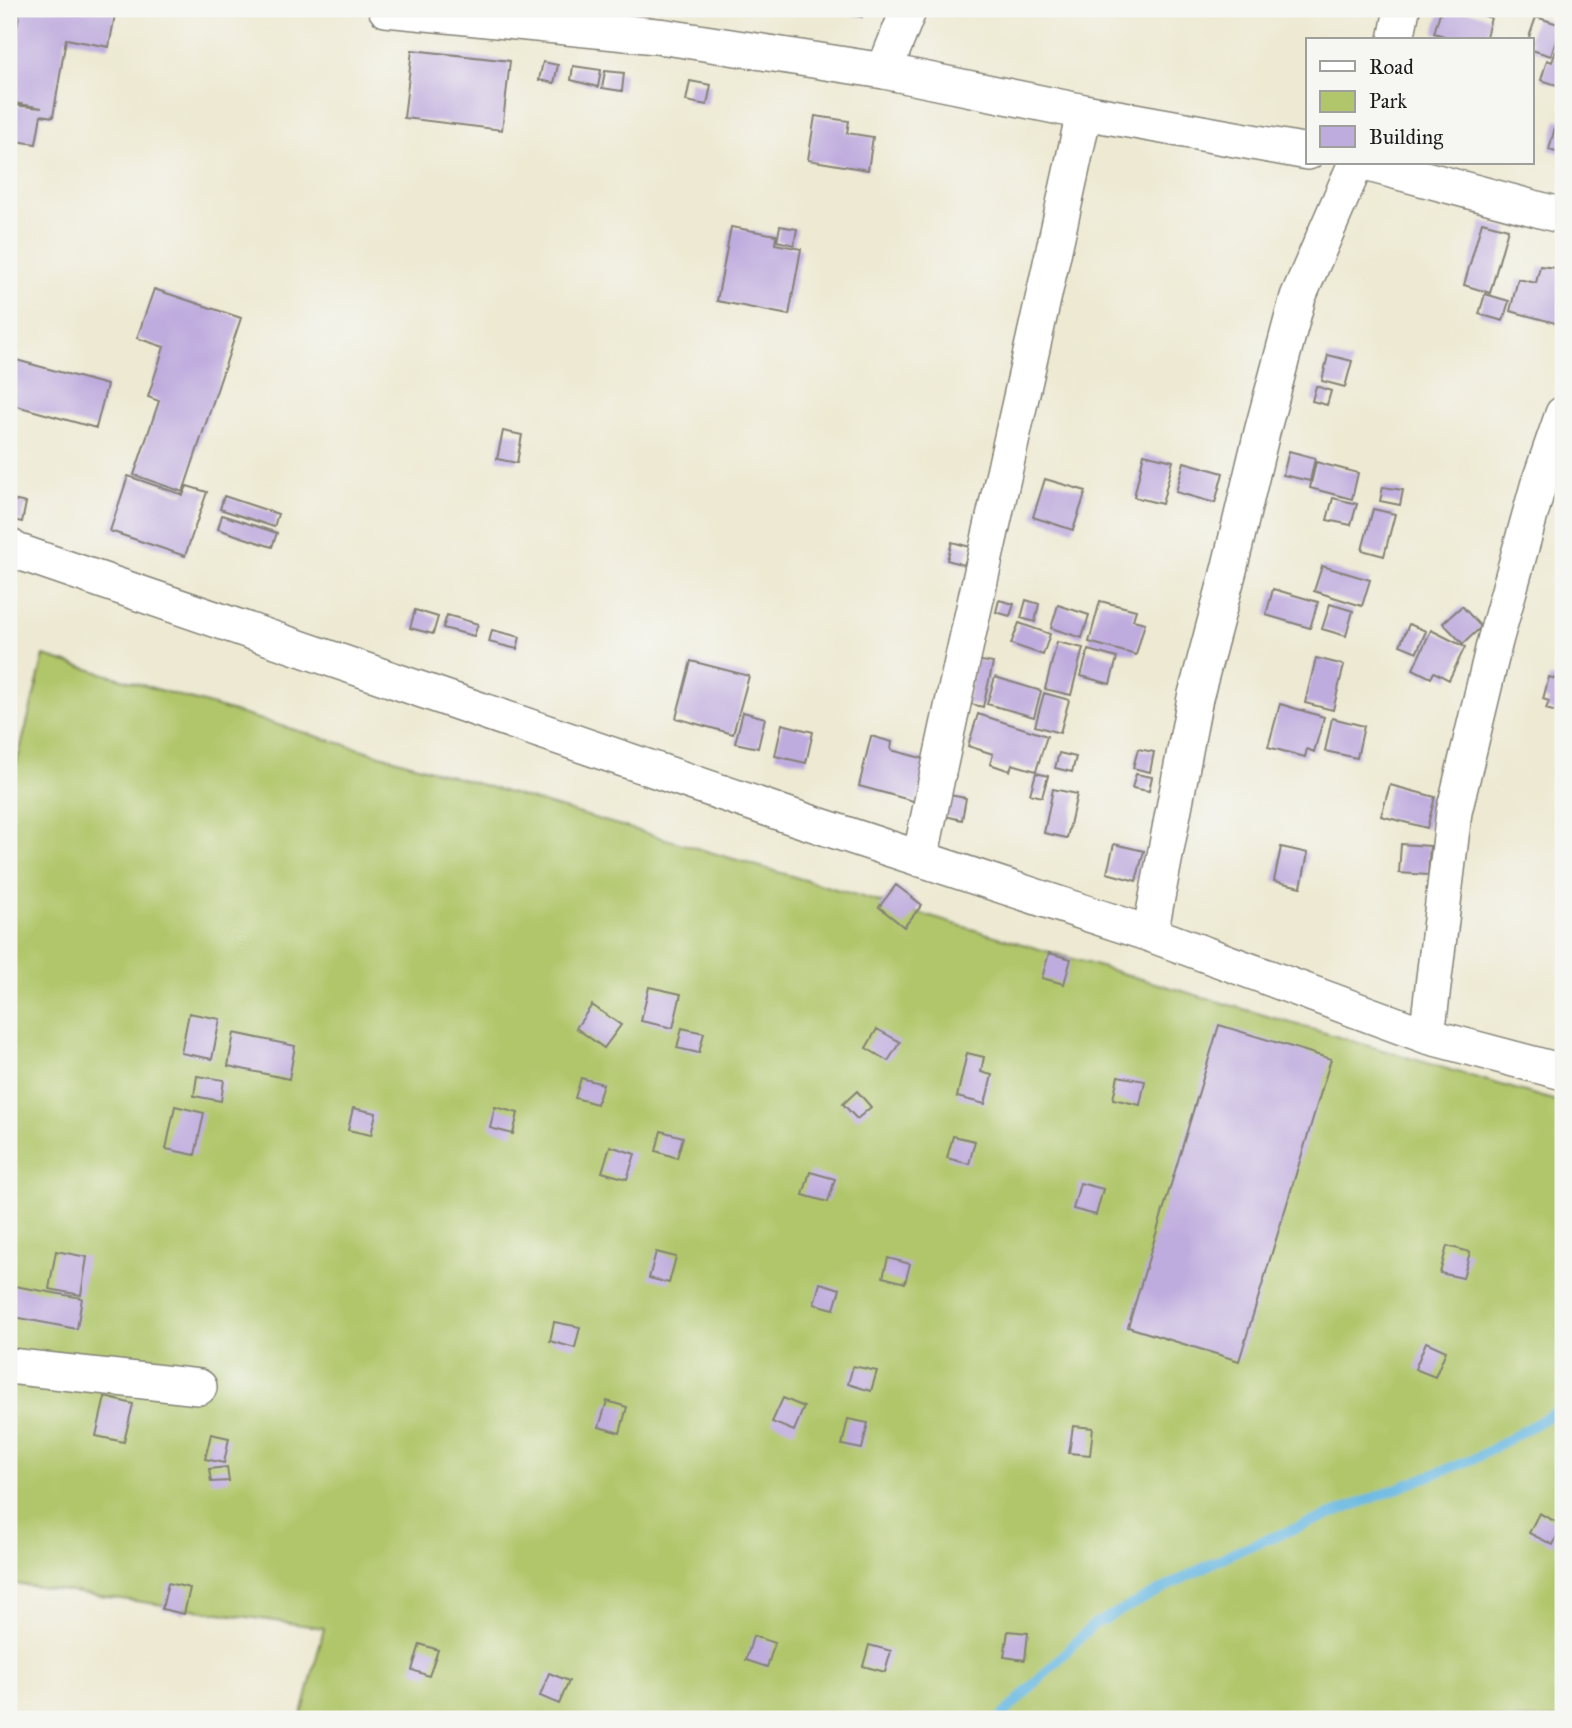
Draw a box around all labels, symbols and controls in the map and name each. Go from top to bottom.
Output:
legend [1306,38,1534,164]
text: Road [1369,54,1414,80]
text: Park [1369,88,1407,114]
text: Building [1369,124,1443,150]

